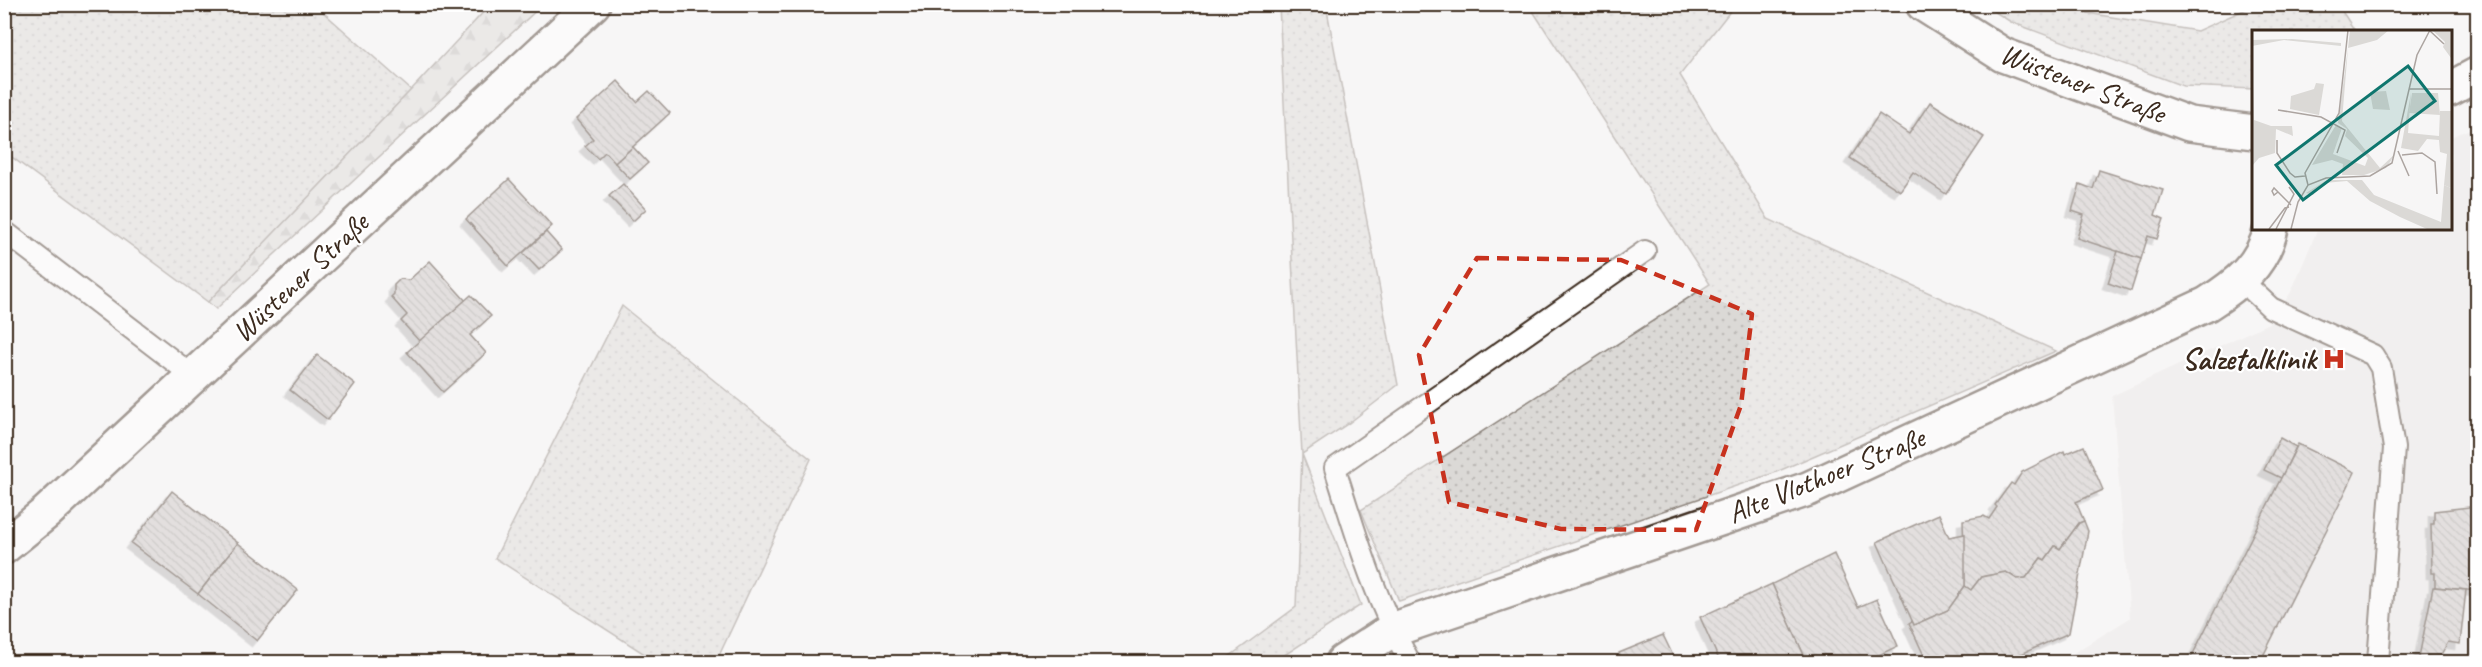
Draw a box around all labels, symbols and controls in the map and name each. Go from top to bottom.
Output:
inset map [2252,30,2452,230]
street label: Wüstener Straße [1995,34,2173,133]
street label: Wüstener Straße [224,203,378,350]
place label: Salzetalklinik [2182,340,2319,378]
hospital icon: Salzetalklinik [2321,346,2347,372]
street label: Alte Vlothoer Straße [1722,417,1932,532]

